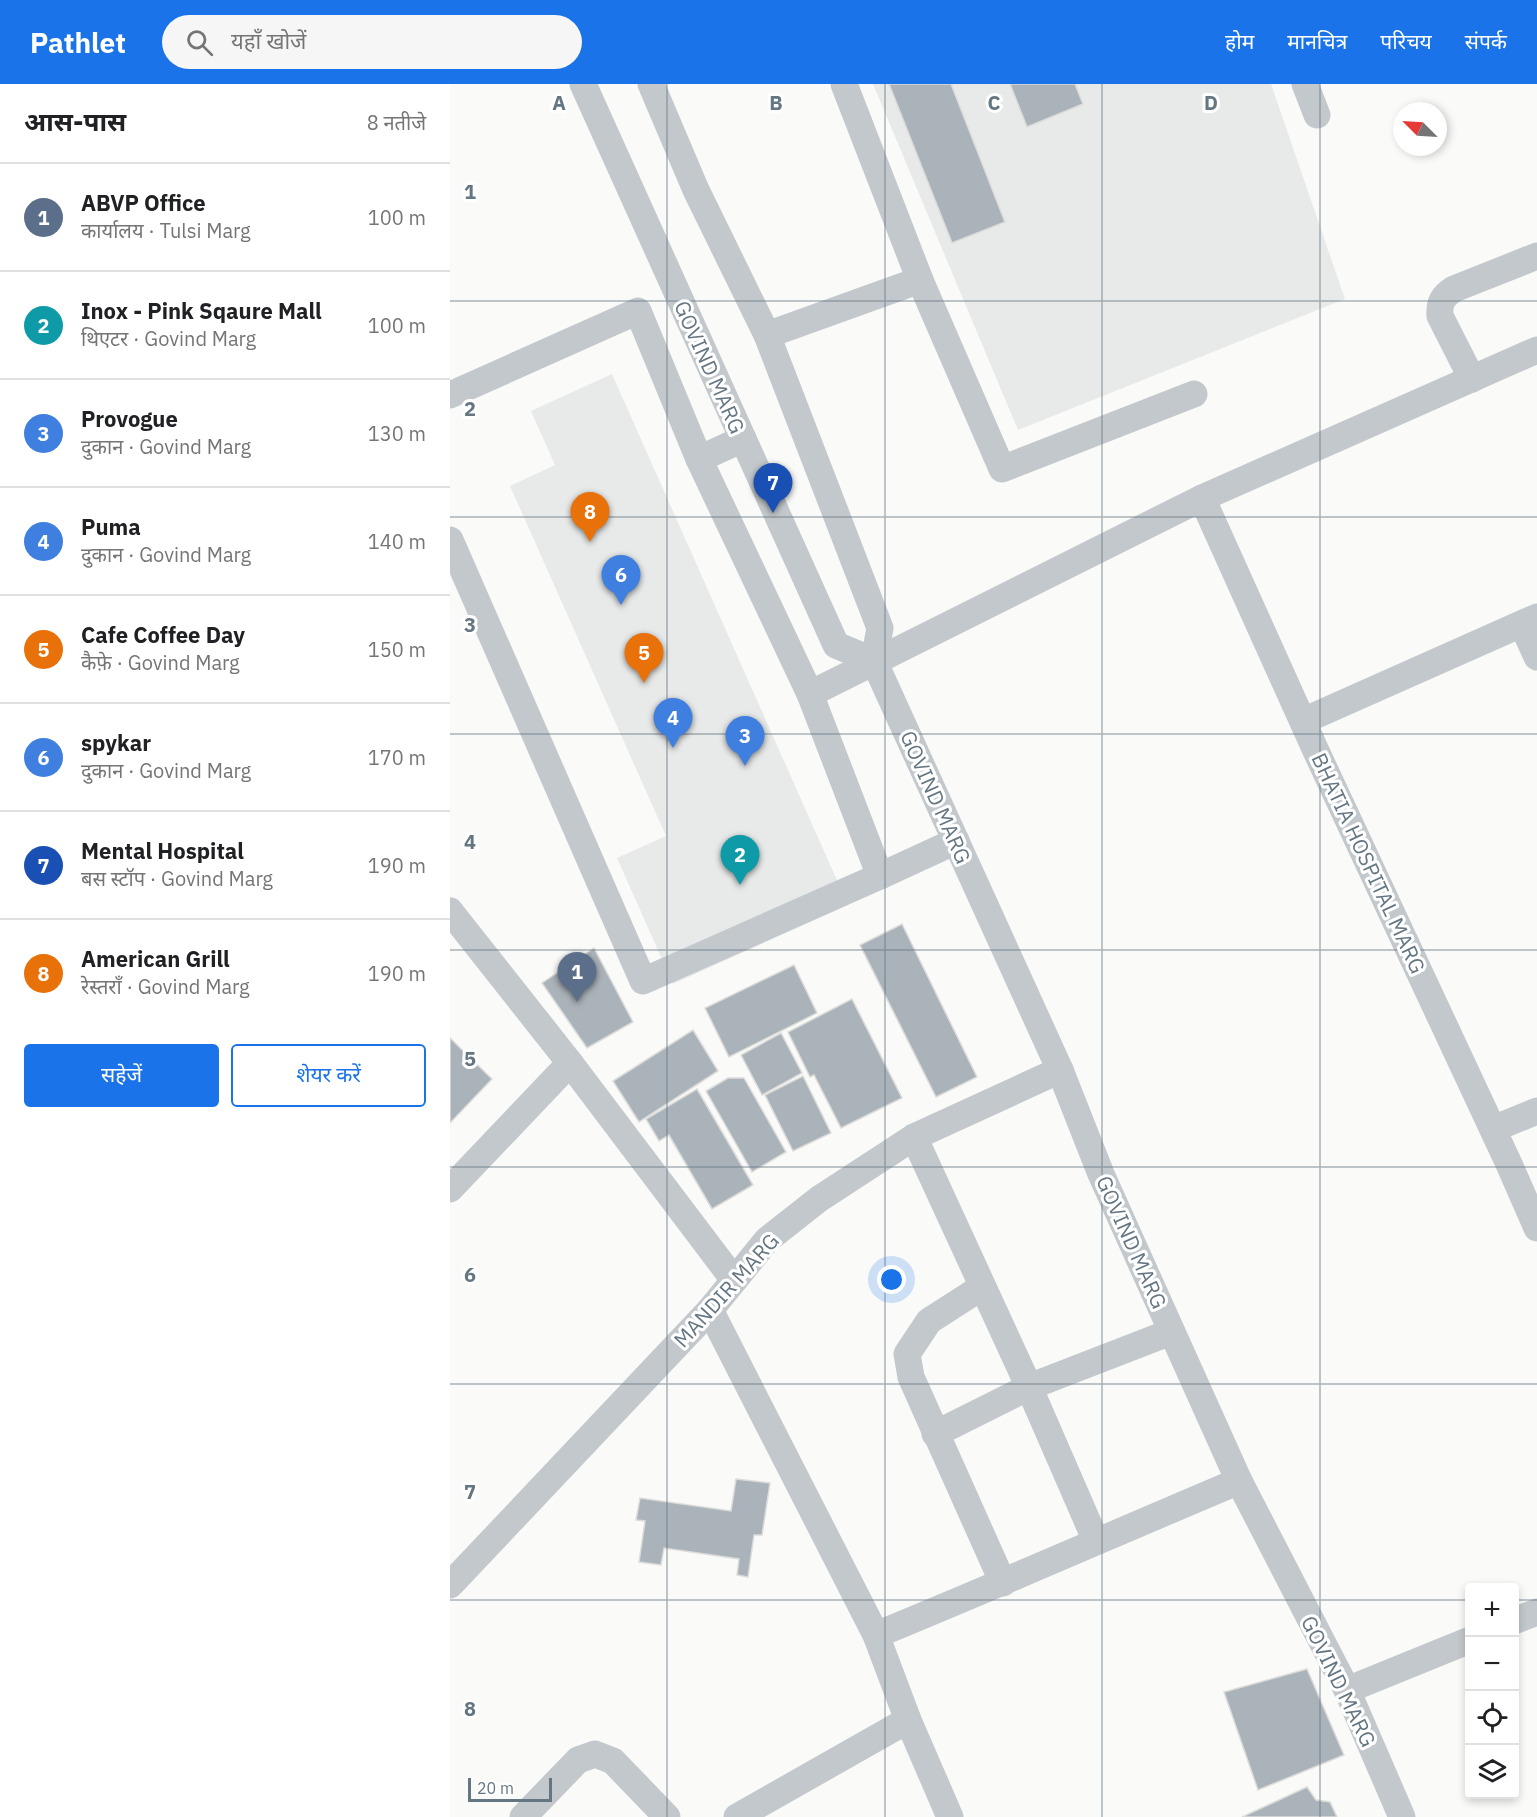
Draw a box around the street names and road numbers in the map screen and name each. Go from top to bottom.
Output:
street label: GOVIND MARG [668,296,752,438]
street label: GOVIND MARG [894,726,978,868]
street label: BHATIA HOSPITAL MARG [1306,748,1432,978]
street label: GOVIND MARG [1090,1171,1174,1313]
street label: MANDIR MARG [667,1227,785,1353]
street label: GOVIND MARG [1295,1611,1383,1751]

